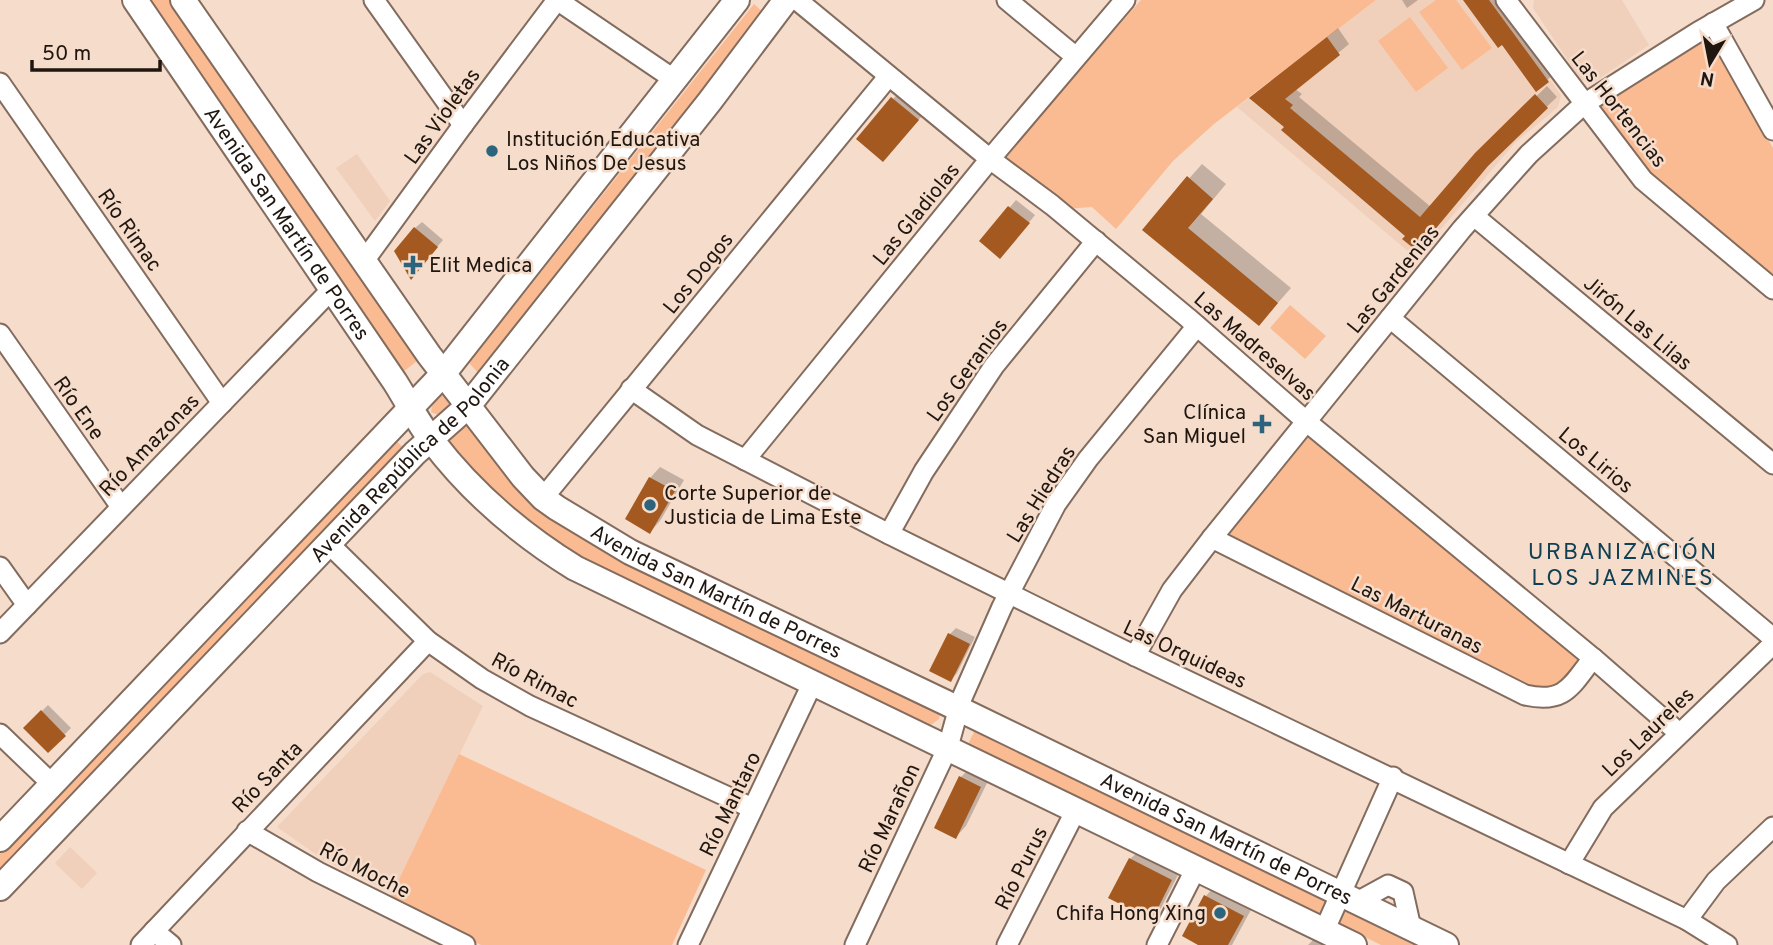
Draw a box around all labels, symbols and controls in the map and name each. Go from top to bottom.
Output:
scale bar [32,28,159,72]
north arrow [1675,28,1745,98]
text: 50 m [42,41,91,68]
street label: Las Hortencias [1564,46,1672,174]
street label: Las Violetas [399,63,487,170]
text: N [1699,65,1716,91]
street label: Avenida San Martín de Porres [197,102,375,346]
place label: Institución Educativa Los Niños De Jesus [506,127,700,178]
marker: Institución Educativa Los Niños De Jesus [484,143,500,159]
street label: Las Gladiolas [868,158,967,272]
street label: Río Rimac [90,184,167,278]
street label: Las Gardenias [1342,220,1446,340]
street label: Los Dogos [658,228,740,320]
place label: Elit Medica [429,253,532,280]
marker: Elit Medica [403,255,423,275]
street label: Jirón Las Lilas [1577,271,1697,378]
street label: Las Madreselvas [1187,287,1321,408]
street label: Los Geranios [922,314,1015,428]
street label: Avenida República de Polonia [305,352,517,569]
street label: Río Ene [46,372,109,446]
street label: Río Amazonas [94,389,206,503]
place label: Clínica San Miguel [1143,400,1246,451]
marker: Clínica San Miguel [1252,414,1272,434]
street label: Los Lirios [1552,422,1638,500]
street label: Las Hiedras [1002,441,1083,548]
place label: Corte Superior de Justicia de Lima Este [664,481,861,532]
marker: Corte Superior de Justicia de Lima Este [642,497,658,513]
street label: Avenida San Martín de Porres [585,519,846,666]
district label: URBANIZACIÓN LOS JAZMINES [1528,537,1718,594]
street label: Las Marturanas [1346,571,1487,661]
street label: Las Orquideas [1118,615,1251,696]
street label: Río Rimac [486,647,583,716]
street label: Los Laureles [1597,682,1701,784]
street label: Río Santa [227,736,309,820]
street label: Río Mantaro [694,748,768,862]
street label: Río Marañon [853,760,927,878]
street label: Avenida San Martín de Porres [1095,767,1356,912]
street label: Río Purus [990,822,1055,915]
street label: Río Moche [314,837,414,906]
place label: Chifa Hong Xing [1056,901,1206,928]
marker: Chifa Hong Xing [1212,905,1228,921]

